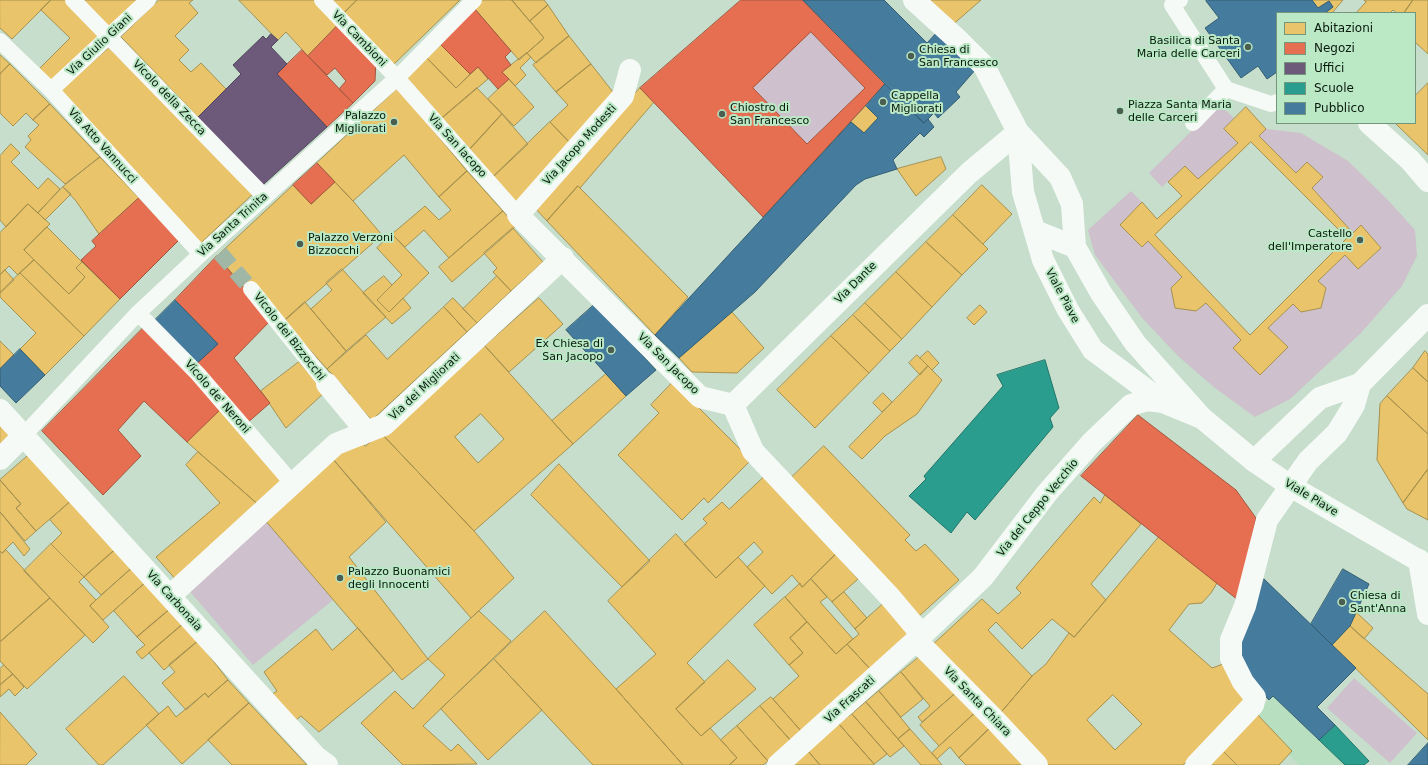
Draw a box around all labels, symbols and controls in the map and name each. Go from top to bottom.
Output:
street label: Via Cambioni [329,8,389,70]
street label: Via Giulio Giani [65,12,135,78]
legend [1276,12,1416,124]
text: Abitazioni [1314,21,1373,35]
place label: Basilica di Santa Maria delle Carceri [1137,34,1240,60]
text: Negozi [1314,41,1355,55]
marker: Basilica di Santa Maria delle Carceri [1243,42,1253,52]
place label: Chiesa di San Francesco [919,43,998,69]
marker: Chiesa di San Francesco [906,51,916,61]
street label: Vicolo della Zecca [130,58,208,138]
text: Uffici [1314,61,1344,75]
text: Scuole [1314,81,1354,95]
place label: Cappella Migliorati [891,89,942,115]
marker: Cappella Migliorati [878,97,888,107]
place label: Piazza Santa Maria delle Carceri [1128,98,1232,124]
place label: Chiostro di San Francesco [730,101,809,127]
text: Pubblico [1314,101,1364,115]
street label: Via Jacopo Modesti [540,102,620,188]
street label: Via Atto Vannucci [65,106,139,186]
marker: Piazza Santa Maria delle Carceri [1115,106,1125,116]
place label: Palazzo Migliorati [335,109,386,135]
marker: Chiostro di San Francesco [717,109,727,119]
street label: Via San Iacopo [425,111,489,181]
marker: Palazzo Migliorati [389,117,399,127]
street label: Via Santa Trinita [195,190,271,260]
place label: Castello dell'Imperatore [1268,227,1352,253]
place label: Palazzo Verzoni Bizzocchi [308,231,393,257]
marker: Castello dell'Imperatore [1355,235,1365,245]
marker: Palazzo Verzoni Bizzocchi [295,239,305,249]
street label: Via Dante [832,259,880,307]
street label: Viale Piave [1042,266,1082,326]
street label: Vicolo dei Bizzocchi [251,290,327,384]
street label: Via San Jacopo [635,331,701,397]
place label: Ex Chiesa di San Jacopo [536,337,603,363]
marker: Ex Chiesa di San Jacopo [606,345,616,355]
street label: Via dei Migliorati [387,351,463,423]
street label: Vicolo de' Neroni [182,358,252,436]
street label: Via del Ceppo Vecchio [995,457,1081,559]
street label: Viale Piave [1282,477,1340,519]
place label: Palazzo Buonamici degli Innocenti [348,565,450,591]
street label: Via Carbonaia [143,568,205,634]
marker: Palazzo Buonamici degli Innocenti [335,573,345,583]
place label: Chiesa di Sant'Anna [1350,589,1406,615]
marker: Chiesa di Sant'Anna [1337,597,1347,607]
street label: Via Santa Chiara [940,664,1014,740]
street label: Via Frascati [822,674,878,726]

